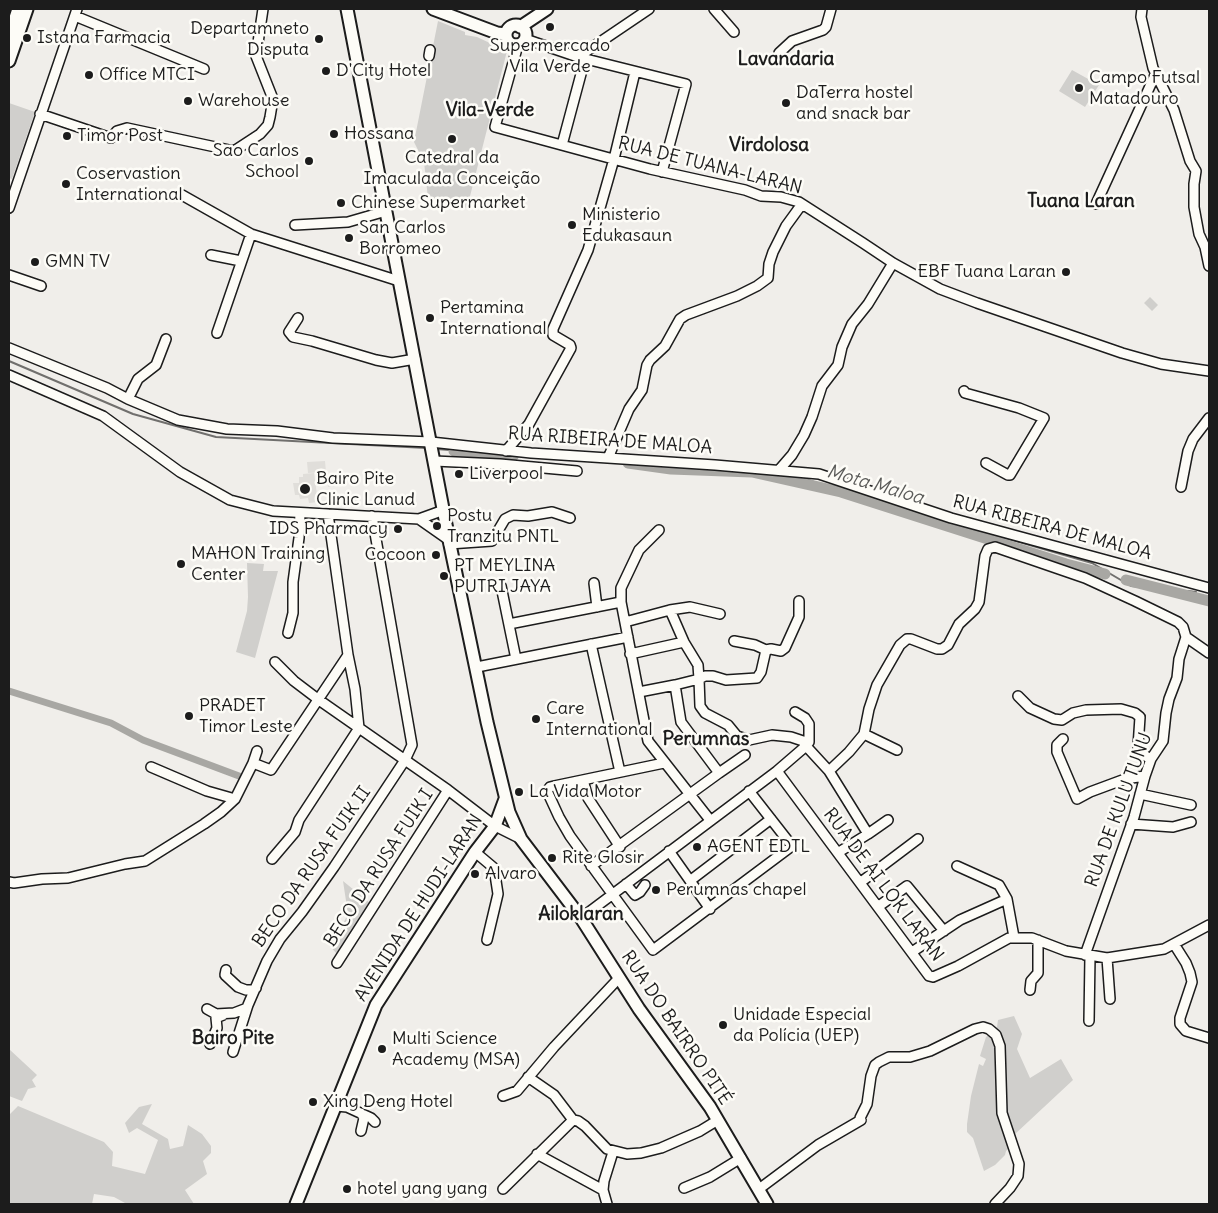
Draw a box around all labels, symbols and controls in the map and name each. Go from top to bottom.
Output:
place label: Departamneto Disputa [190,18,309,60]
marker: Supermercado Vila Verde [544,21,556,33]
place label: Istana Farmacia [37,27,171,49]
marker: Istana Farmacia [21,32,33,44]
marker: Departamneto Disputa [313,33,325,45]
place label: Supermercado Vila Verde [490,35,610,78]
district label: Lavandaria [738,49,834,71]
place label: D'City Hotel [336,60,431,82]
place label: Office MTCI [99,64,195,86]
marker: D'City Hotel [320,65,332,77]
place label: Campo Futsal Matadouro [1089,67,1200,110]
marker: Office MTCI [83,69,95,81]
place label: DaTerra hostel and snack bar [796,82,913,125]
marker: Campo Futsal Matadouro [1073,82,1085,94]
place label: Warehouse [198,90,289,112]
marker: Warehouse [182,95,194,107]
marker: DaTerra hostel and snack bar [780,97,792,109]
district label: Vila-Verde [446,100,534,122]
place label: Hossana [344,123,414,145]
place label: Timor Post [77,125,163,147]
marker: Hossana [328,128,340,140]
marker: Timor Post [61,130,73,142]
marker: Catedral da Imaculada Conceição [446,133,458,145]
street label: RUA DE TUANA-LARAN [616,133,804,199]
district label: Virdolosa [729,135,809,157]
place label: Sao Carlos School [213,140,299,182]
place label: Catedral da Imaculada Conceição [364,147,540,190]
marker: Sao Carlos School [303,155,315,167]
place label: Coservastion International [76,163,183,205]
marker: Coservastion International [60,178,72,190]
district label: Tuana Laran [1027,191,1135,213]
place label: Chinese Supermarket [351,192,526,214]
marker: Chinese Supermarket [335,197,347,209]
place label: Ministerio Edukasaun [582,204,672,246]
place label: San Carlos Borromeo [359,217,446,260]
marker: Ministerio Edukasaun [566,219,578,231]
marker: San Carlos Borromeo [343,232,355,244]
place label: GMN TV [45,251,110,273]
marker: GMN TV [29,256,41,268]
place label: EBF Tuana Laran [918,261,1056,283]
marker: EBF Tuana Laran [1060,266,1072,278]
place label: Pertamina International [440,297,547,340]
marker: Pertamina International [424,312,436,324]
street label: RUA RIBEIRA DE MALOA [507,423,713,459]
water label: Mota Maloa [824,460,926,510]
place label: Liverpool [469,463,543,485]
place label: Bairo Pite Clinic Lanud [316,468,415,510]
marker: Liverpool [453,468,465,480]
marker: Bairo Pite Clinic Lanud [298,482,312,496]
street label: RUA RIBEIRA DE MALOA [950,491,1154,565]
place label: Postu Tranzitu PNTL [447,505,559,548]
place label: IDS Pharmacy [269,518,388,540]
marker: Postu Tranzitu PNTL [431,520,443,532]
marker: IDS Pharmacy [392,523,404,535]
place label: MAHON Training Center [191,543,325,586]
place label: Cocoon [365,544,426,566]
marker: Cocoon [430,549,442,561]
place label: PT MEYLINA PUTRI JAYA [454,555,555,598]
marker: MAHON Training Center [175,558,187,570]
marker: PT MEYLINA PUTRI JAYA [438,570,450,582]
place label: PRADET Timor Leste [199,695,293,738]
place label: Care International [546,698,653,741]
marker: PRADET Timor Leste [183,710,195,722]
marker: Care International [530,713,542,725]
district label: Perumnas [663,729,749,751]
street label: RUA DE KULU TUNU [1081,730,1157,890]
place label: La Vida Motor [529,781,642,803]
street label: BECO DA RUSA FUIK II [248,782,376,952]
street label: BECO DA RUSA FUIK I [320,785,438,951]
marker: La Vida Motor [513,786,525,798]
street label: RUA DE AI LOK LARAN [818,804,948,966]
street label: AVENIDA DE HUDI-LARAN [350,810,488,1006]
place label: AGENT EDTL [707,836,810,858]
marker: AGENT EDTL [691,841,703,853]
place label: Rite Glosir [562,847,644,869]
marker: Rite Glosir [546,852,558,864]
place label: Alvaro [485,863,537,885]
marker: Alvaro [469,868,481,880]
place label: Perumnas chapel [666,879,806,901]
marker: Perumnas chapel [650,884,662,896]
district label: Ailoklaran [538,904,624,926]
street label: RUA DO BAIRRO PITÉ [616,947,736,1109]
place label: Unidade Especial da Polícia (UEP) [733,1004,871,1046]
marker: Unidade Especial da Polícia (UEP) [717,1019,729,1031]
district label: Bairo Pite [192,1028,274,1050]
place label: Multi Science Academy (MSA) [392,1028,520,1070]
marker: Multi Science Academy (MSA) [376,1043,388,1055]
place label: Xing Deng Hotel [323,1091,453,1113]
marker: Xing Deng Hotel [307,1096,319,1108]
place label: hotel yang yang [357,1178,487,1200]
marker: hotel yang yang [341,1183,353,1195]

